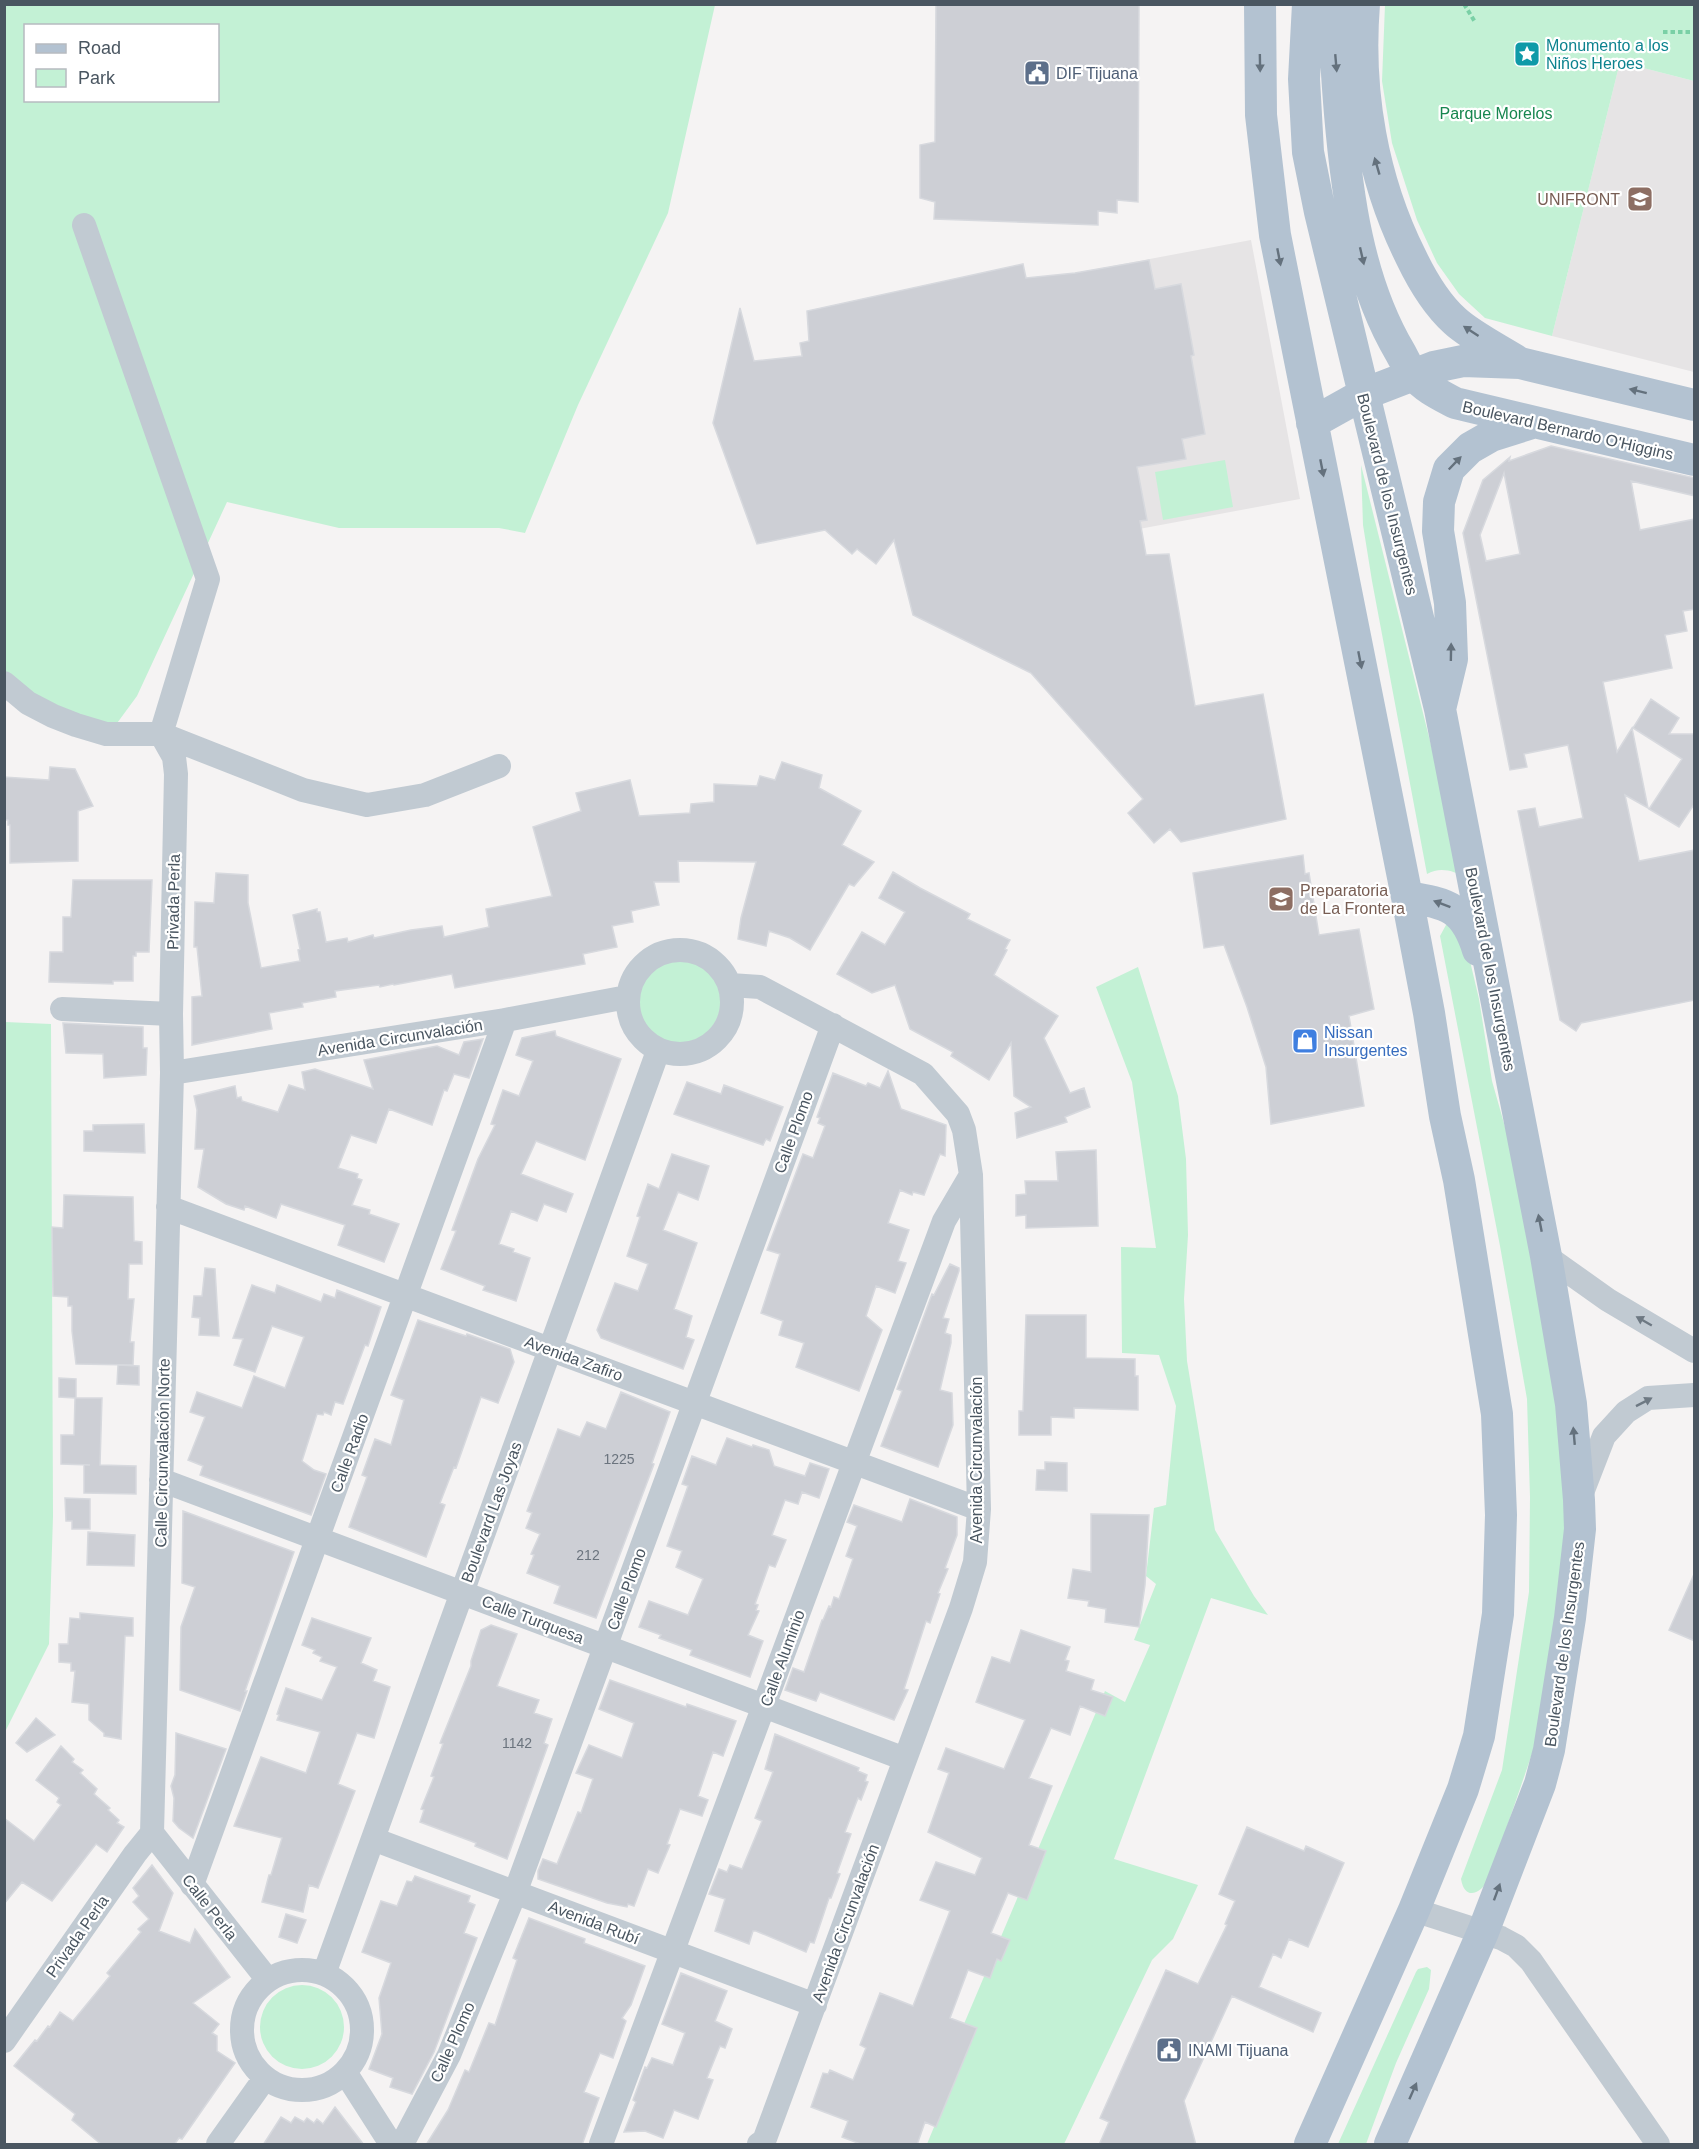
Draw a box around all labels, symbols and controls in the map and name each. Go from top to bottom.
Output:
legend [24,24,219,102]
place label: Monumento a los Niños Heroes [1546,37,1669,72]
text: Road [78,38,121,58]
place icon: Monumento a los Niños Heroes [1512,39,1542,69]
one-way arrow [1255,53,1265,72]
one-way arrow [1331,53,1341,72]
public building icon: DIF Tijuana [1022,58,1052,88]
place label: DIF Tijuana [1056,65,1138,82]
text: Park [78,68,116,88]
park label: Parque Morelos [1440,105,1552,122]
one-way arrow [1371,157,1381,175]
school or university icon: UNIFRONT [1625,184,1655,214]
place label: UNIFRONT [1537,191,1620,208]
one-way arrow [1275,247,1284,266]
one-way arrow [1358,247,1368,265]
one-way arrow [1463,326,1479,337]
one-way arrow [1628,386,1647,396]
street label: Boulevard de los Insurgentes [1354,392,1421,597]
street label: Boulevard Bernardo O'Higgins [1461,398,1675,463]
one-way arrow [1448,456,1462,470]
one-way arrow [1318,459,1327,478]
one-way arrow [1447,642,1456,661]
one-way arrow [1356,650,1365,669]
street label: Privada Perla [164,854,183,950]
street label: Boulevard de los Insurgentes [1462,866,1519,1072]
place label: Preparatoria de La Frontera [1300,882,1405,917]
school or university icon: Preparatoria de La Frontera [1266,884,1296,914]
one-way arrow [1433,899,1451,909]
street label: Avenida Circunvalación [316,1016,484,1059]
place label: Nissan Insurgentes [1324,1024,1408,1059]
shop icon: Nissan Insurgentes [1290,1026,1320,1056]
street label: Calle Plomo [771,1089,816,1176]
one-way arrow [1535,1213,1544,1232]
one-way arrow [1635,1316,1652,1326]
street label: Avenida Zafiro [523,1333,625,1384]
street label: Calle Circunvalación Norte [152,1358,173,1548]
street label: Avenida Circunvalación [968,1377,985,1543]
one-way arrow [1635,1398,1652,1407]
street label: Calle Radio [327,1411,372,1495]
one-way arrow [1569,1426,1579,1445]
street label: Boulevard Las Joyas [458,1439,525,1585]
house number: 1225 [603,1451,635,1467]
street label: Boulevard de los Insurgentes [1542,1540,1587,1748]
street label: Calle Plomo [604,1546,649,1633]
house number: 212 [576,1547,600,1563]
street label: Calle Turquesa [480,1592,586,1647]
street label: Calle Aluminio [757,1608,808,1709]
house number: 1142 [502,1735,532,1751]
street label: Avenida Circunvalación [809,1842,882,2005]
street label: Calle Perla [179,1871,240,1943]
one-way arrow [1493,1883,1503,1901]
street label: Privada Perla [43,1892,112,1981]
street label: Avenida Rubí [546,1897,642,1948]
street label: Calle Plomo [427,1999,478,2085]
public building icon: INAMI Tijuana [1154,2035,1184,2065]
place label: INAMI Tijuana [1188,2042,1289,2059]
one-way arrow [1408,2081,1418,2099]

